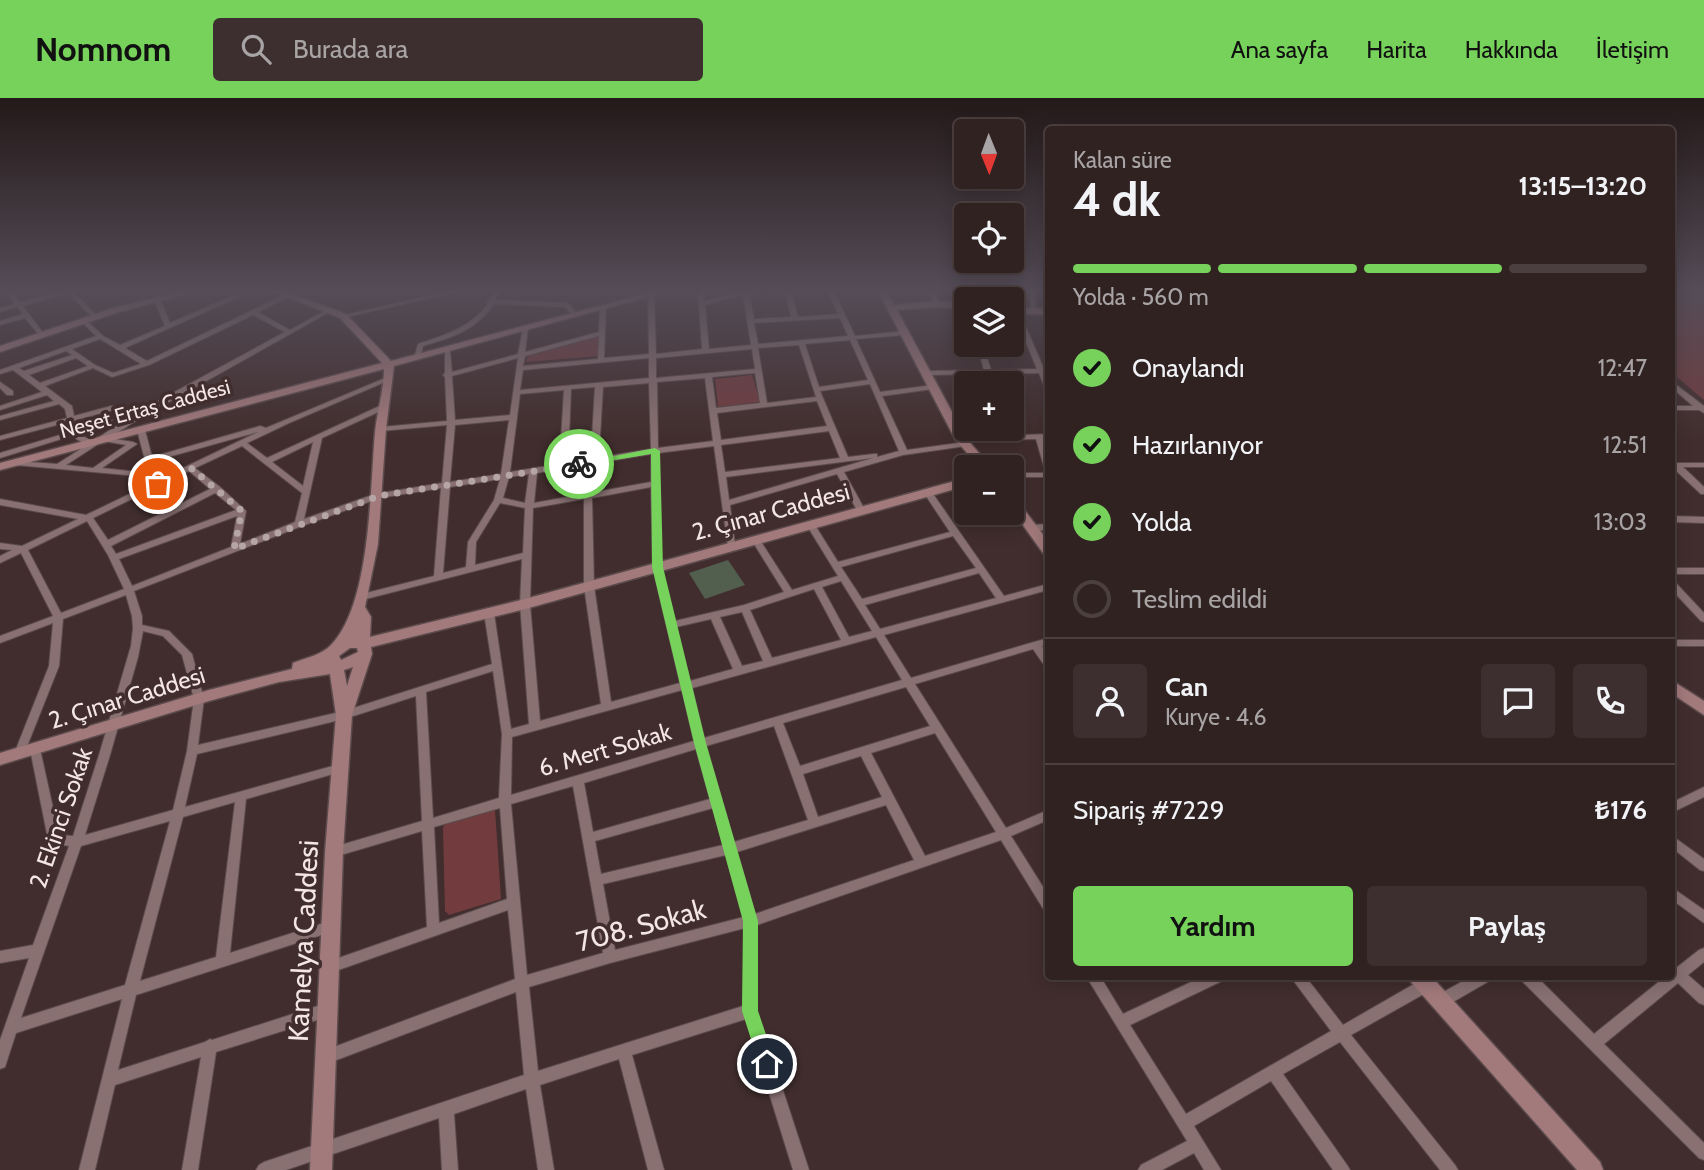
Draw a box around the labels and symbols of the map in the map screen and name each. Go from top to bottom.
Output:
north arrow [954,119,1024,189]
street label: Neşet Ertaş Caddesi [57,374,233,443]
courier [544,429,614,499]
pin [128,454,188,514]
street label: 2. Çınar Caddesi [689,477,853,546]
street label: 2. Çınar Caddesi [45,660,208,735]
street label: 6. Mert Sokak [535,717,675,782]
street label: 2. Ekinci Sokak [23,743,98,892]
street label: Kamelya Caddesi [281,839,325,1043]
street label: 708. Sokak [573,891,710,959]
pin [737,1034,797,1094]

